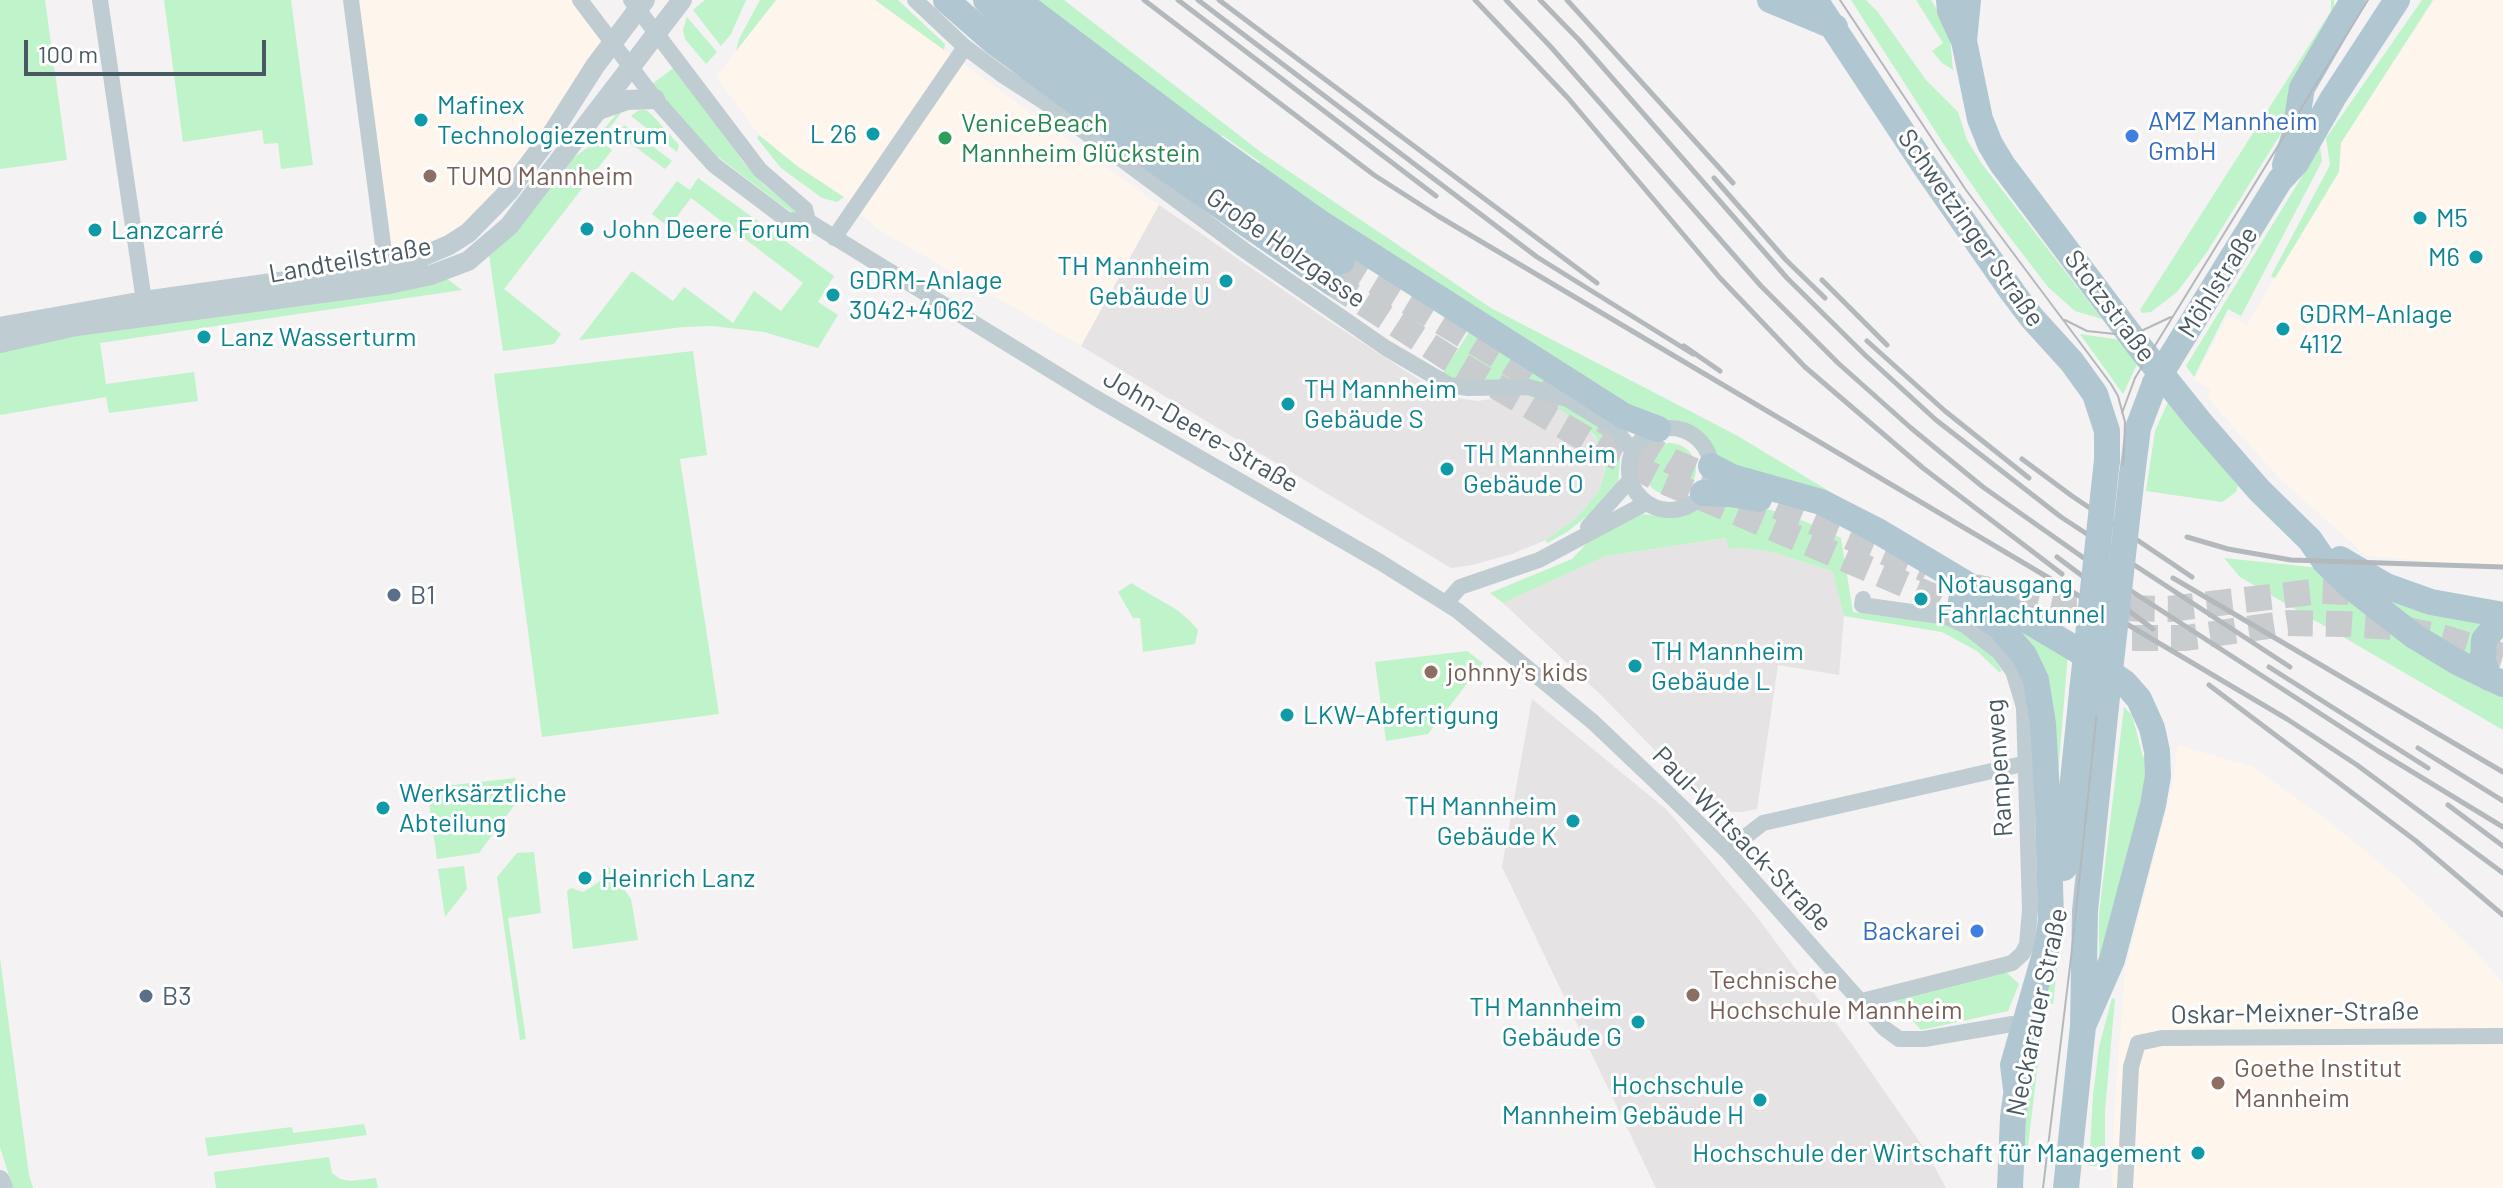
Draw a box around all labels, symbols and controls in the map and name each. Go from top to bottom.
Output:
scale bar [28,24,270,74]
text: 100 m [38,39,98,68]
place label: Mafinex Technologiezentrum [437,89,668,150]
place label: AMZ Mannheim GmbH [2148,105,2318,166]
place label: VeniceBeach Mannheim Glückstein [961,107,1200,168]
marker: Mafinex Technologiezentrum [412,111,430,129]
place label: L 26 [810,118,857,150]
street label: Schwetzinger Straße [1891,123,2051,333]
marker: L 26 [864,125,882,143]
marker: AMZ Mannheim GmbH [2123,127,2141,145]
marker: VeniceBeach Mannheim Glückstein [936,129,954,147]
place label: TUMO Mannheim [446,160,633,192]
marker: TUMO Mannheim [421,167,439,185]
street label: Große Holzgasse [1200,181,1372,315]
place label: M5 [2436,202,2468,234]
marker: M5 [2411,209,2429,227]
place label: John Deere Forum [603,213,810,245]
place label: Lanzcarré [111,214,224,246]
marker: John Deere Forum [578,220,596,238]
marker: Lanzcarré [86,221,104,239]
street label: Möhlstraße [2172,221,2264,343]
street label: Landteilstraße [266,230,434,290]
place label: M6 [2428,241,2460,273]
street label: Stotzstraße [2058,244,2162,368]
marker: M6 [2467,248,2485,266]
place label: TH Mannheim Gebäude U [1057,250,1210,312]
place label: GDRM-Anlage 3042+4062 [849,264,1003,326]
marker: TH Mannheim Gebäude U [1217,272,1235,290]
marker: GDRM-Anlage 3042+4062 [824,286,842,304]
place label: GDRM-Anlage 4112 [2299,298,2453,360]
marker: GDRM-Anlage 4112 [2274,320,2292,338]
place label: Lanz Wasserturm [220,321,416,353]
marker: Lanz Wasserturm [195,328,213,346]
street label: John-Deere-Straße [1098,362,1304,500]
place label: TH Mannheim Gebäude S [1304,373,1457,434]
marker: TH Mannheim Gebäude S [1279,395,1297,413]
place label: TH Mannheim Gebäude O [1463,438,1616,500]
marker: TH Mannheim Gebäude O [1438,460,1456,478]
place label: Notausgang Fahrlachtunnel [1937,568,2106,630]
place label: B1 [410,579,435,611]
marker: B1 [385,586,403,604]
marker: Notausgang Fahrlachtunnel [1912,590,1930,608]
place label: TH Mannheim Gebäude L [1651,635,1804,696]
place label: johnny's kids [1447,656,1588,688]
marker: TH Mannheim Gebäude L [1626,657,1644,675]
marker: johnny's kids [1422,663,1440,681]
street label: Rampenweg [1979,698,2019,838]
place label: LKW-Abfertigung [1303,699,1499,731]
marker: LKW-Abfertigung [1278,706,1296,724]
street label: Paul-Wittsack-Straße [1646,740,1838,938]
place label: Werksärztliche Abteilung [399,777,567,838]
place label: TH Mannheim Gebäude K [1404,790,1557,852]
marker: Werksärztliche Abteilung [374,799,392,817]
marker: TH Mannheim Gebäude K [1564,812,1582,830]
place label: Heinrich Lanz [601,862,755,894]
marker: Heinrich Lanz [576,869,594,887]
street label: Neckarauer Straße [2000,905,2074,1119]
place label: Backarei [1862,915,1961,947]
marker: Backarei [1968,922,1986,940]
place label: Technische Hochschule Mannheim [1709,964,1962,1026]
place label: B3 [162,980,192,1012]
marker: Technische Hochschule Mannheim [1684,986,1702,1004]
marker: B3 [137,987,155,1005]
place label: TH Mannheim Gebäude G [1469,991,1622,1052]
street label: Oskar-Meixner-Straße [2170,995,2420,1031]
marker: TH Mannheim Gebäude G [1629,1013,1647,1031]
place label: Goethe Institut Mannheim [2234,1052,2402,1114]
place label: Hochschule Mannheim Gebäude H [1502,1069,1744,1130]
marker: Goethe Institut Mannheim [2209,1074,2227,1092]
marker: Hochschule Mannheim Gebäude H [1751,1091,1769,1109]
place label: Hochschule der Wirtschaft für Management [1692,1137,2182,1169]
marker: Hochschule der Wirtschaft für Management [2189,1144,2207,1162]

